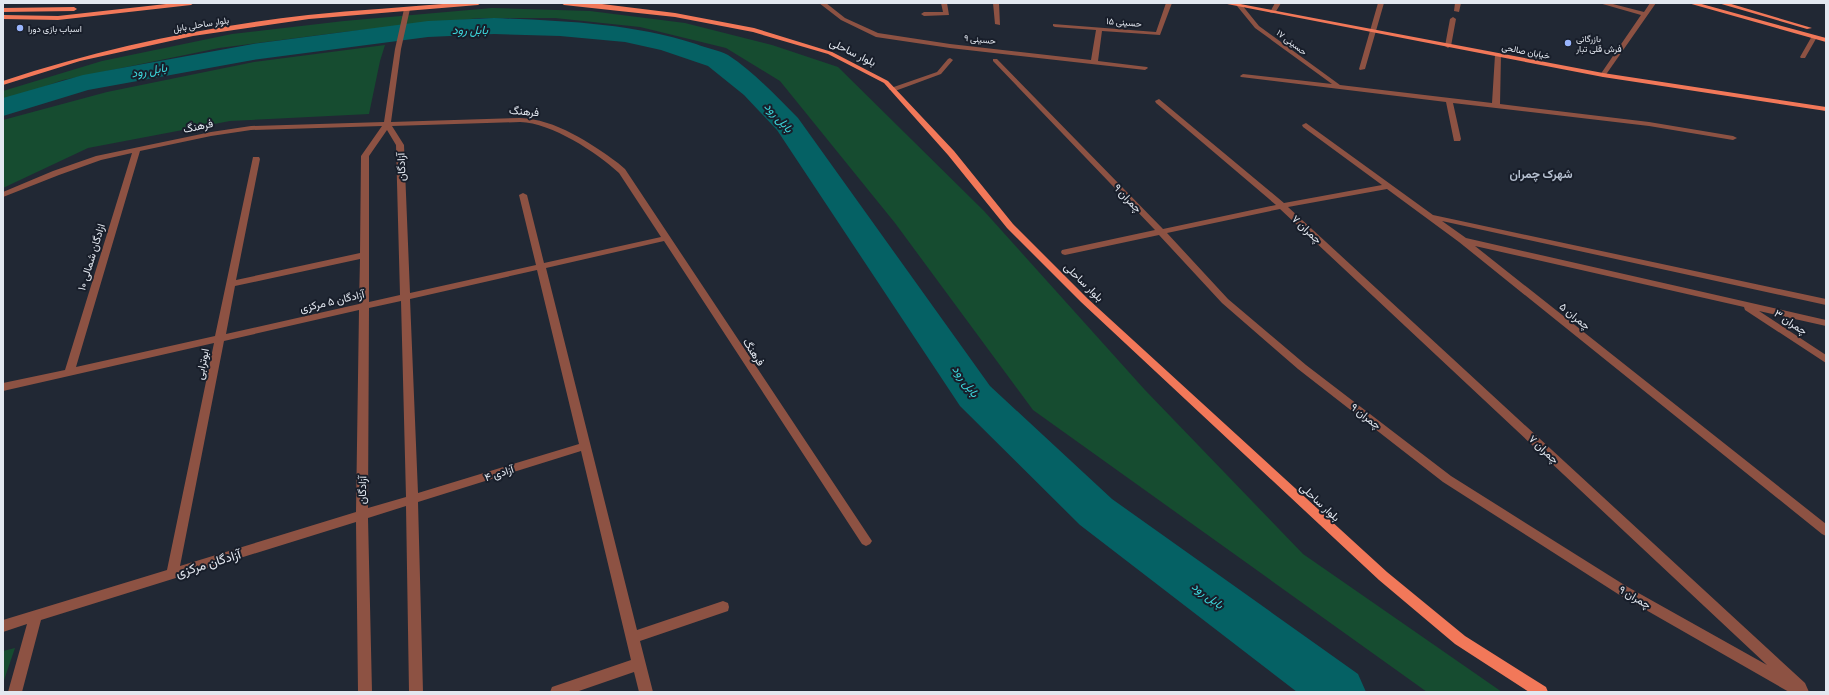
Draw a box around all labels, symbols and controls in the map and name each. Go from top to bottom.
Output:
street label: بلوار ساحلی بابل [172,13,230,35]
street label: حسینی ۱۵ [1106,14,1142,30]
water label: بابل رود [452,20,488,39]
place label: اسباب بازی دورا [28,22,82,35]
marker: اسباب بازی دورا [15,23,25,33]
street label: حسینی ۱۷ [1274,26,1310,58]
street label: حسینی ٩ [963,31,997,47]
place label: بازرگانی فرش قلی تبار [1575,32,1622,55]
street label: بلوار ساحلی [827,34,879,70]
marker: بازرگانی فرش قلی تبار [1563,38,1573,48]
street label: خيابان صالحی [1501,40,1551,62]
water label: بابل رود [130,57,169,82]
water label: بابل رود [760,97,798,137]
street label: فرهنگ [508,102,540,120]
street label: فرهنگ [182,115,214,137]
street label: آزادگان [392,151,409,182]
district label: شهرک چمران [1509,164,1573,183]
street label: چمران ۹ [1110,180,1146,216]
street label: چمران ۷ [1288,211,1326,247]
street label: ازادگان شمالی ۱۰ [73,222,109,292]
street label: بلوار ساحلی [1060,259,1108,305]
street label: آزادگان ۵ مرکزی [298,285,367,316]
street label: چمران ۵ [1556,298,1594,334]
street label: چمران ۳ [1771,305,1811,339]
street label: فرهنگ [739,335,769,369]
street label: ابوترابی [191,347,213,381]
water label: بابل رود [948,361,985,401]
street label: چمران ۹ [1347,399,1385,433]
street label: چمران ۷ [1525,431,1563,467]
street label: آزادی ۴ [482,460,517,485]
street label: آزادگان [354,474,370,504]
street label: بلوار ساحلی [1296,479,1344,525]
street label: آزادگان مرکزی [173,543,244,582]
water label: بابل رود [1188,577,1228,614]
street label: چمران ۹ [1616,581,1654,613]

